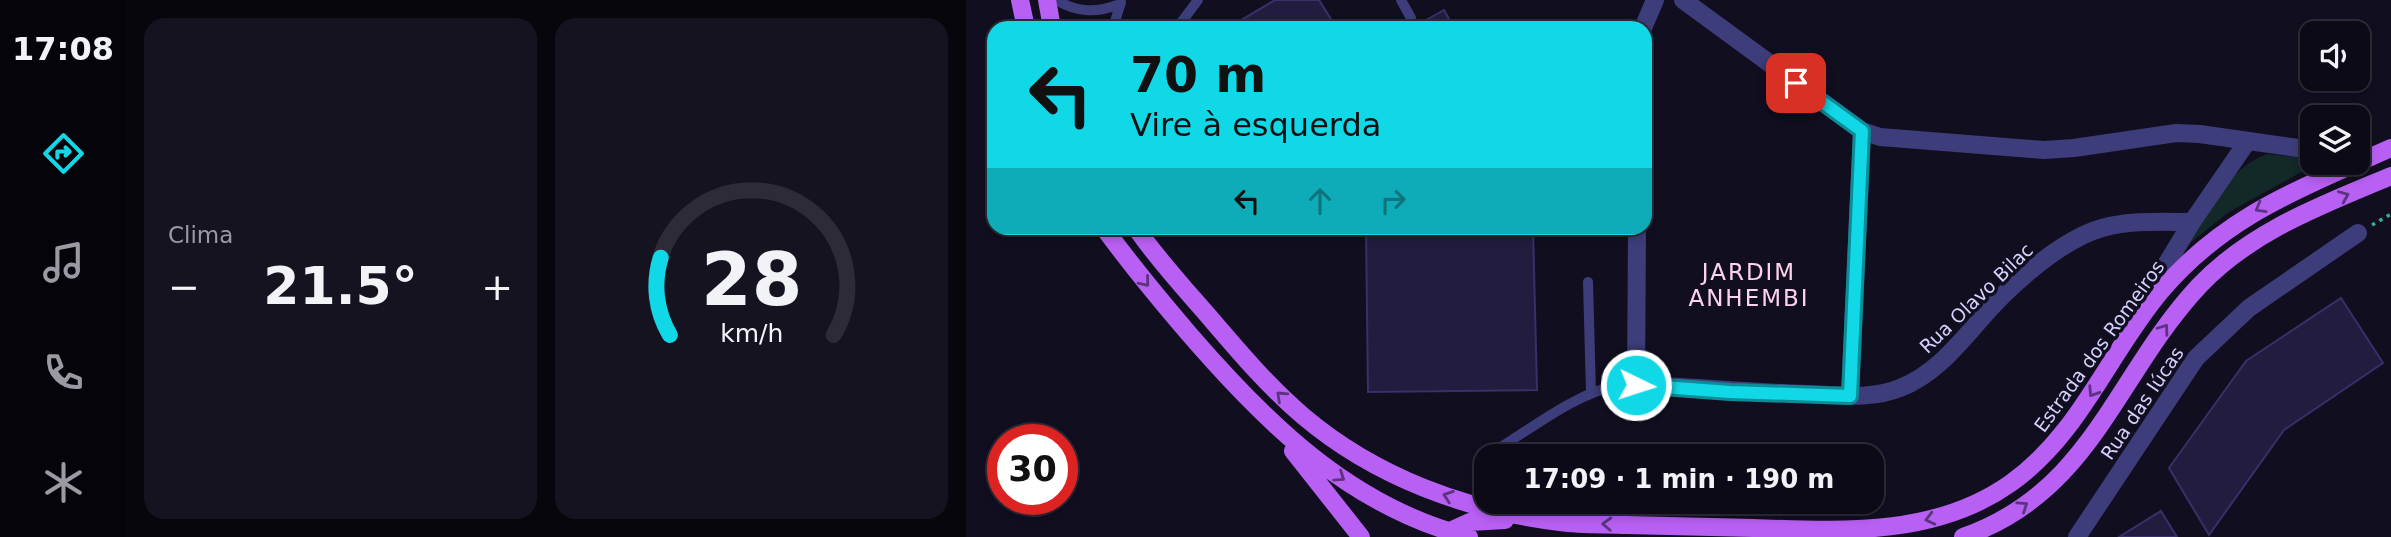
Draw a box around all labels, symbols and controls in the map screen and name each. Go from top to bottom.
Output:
map controls [2300,21,2370,175]
button: sound [2300,21,2370,91]
text: 17:08 [12,30,114,68]
text: 70 m [1130,47,1266,104]
icon: left [1015,49,1106,140]
pin [1766,53,1826,113]
icon: arrive [1777,64,1815,102]
button: layers [2300,105,2370,175]
text: Vire à esquerda [1130,106,1381,144]
icon: directions [39,129,88,178]
icon: left [1228,182,1266,220]
icon: ahead [1301,182,1339,220]
icon: right [1374,182,1412,220]
one-way arrow [2336,190,2349,204]
one-way arrow [2255,200,2268,213]
text: Clima [168,222,233,248]
text: 28 [701,237,802,322]
icon: music [39,238,88,287]
street label: Rua Olavo Bilac [1915,238,2037,358]
text: 21.5° [263,256,418,316]
street label: Estrada dos Romeiros [2029,256,2169,436]
district label: JARDIM ANHEMBI [1688,259,1810,311]
text: − [168,265,200,309]
text: + [481,265,513,309]
one-way arrow [1137,273,1149,286]
text: km/h [720,318,783,347]
one-way arrow [2156,324,2168,337]
street label: Rua das Iúcas [2096,342,2188,464]
icon: phone [39,348,88,397]
position arrow [1599,348,1673,422]
one-way arrow [2089,384,2101,397]
one-way arrow [1277,392,1290,404]
speed limit sign: 30 [987,424,1078,515]
icon: climate [39,458,88,507]
text: 17:09 · 1 min · 190 m [1524,464,1834,494]
one-way arrow [1332,468,1345,481]
one-way arrow [1442,490,1455,504]
one-way arrow [2015,501,2028,514]
one-way arrow [1924,511,1936,525]
one-way arrow [1601,516,1612,532]

